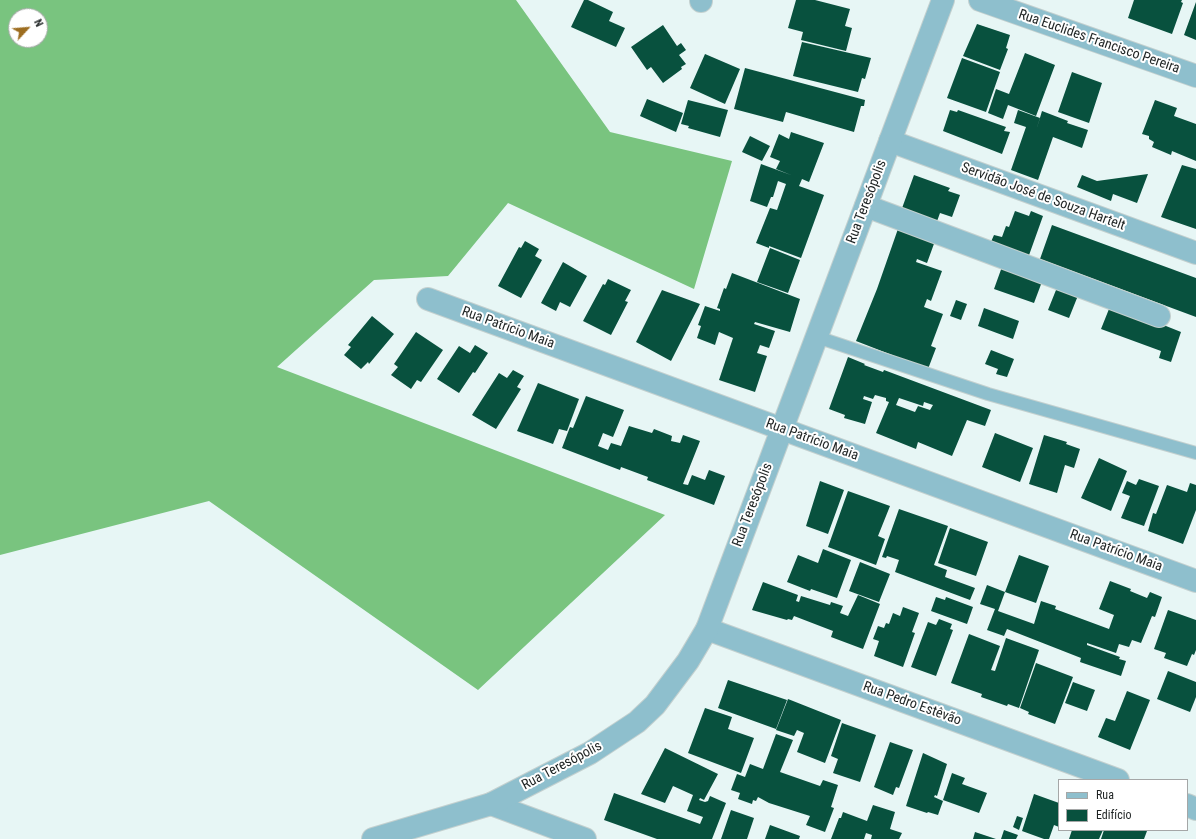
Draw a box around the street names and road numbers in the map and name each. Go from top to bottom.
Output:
street label: Rua Euclides Francisco Pereira [1016,6,1182,78]
street label: Rua Teresópolis [843,158,891,246]
street label: Servidão José de Souza Hartelt [959,159,1127,235]
street label: Rua Patrício Maia [459,303,557,353]
street label: Rua Patrício Maia [763,415,861,465]
street label: Rua Teresópolis [729,461,777,549]
street label: Rua Patrício Maia [1067,526,1165,576]
street label: Rua Pedro Estêvão [861,678,963,730]
street label: Rua Teresópolis [519,738,605,794]

